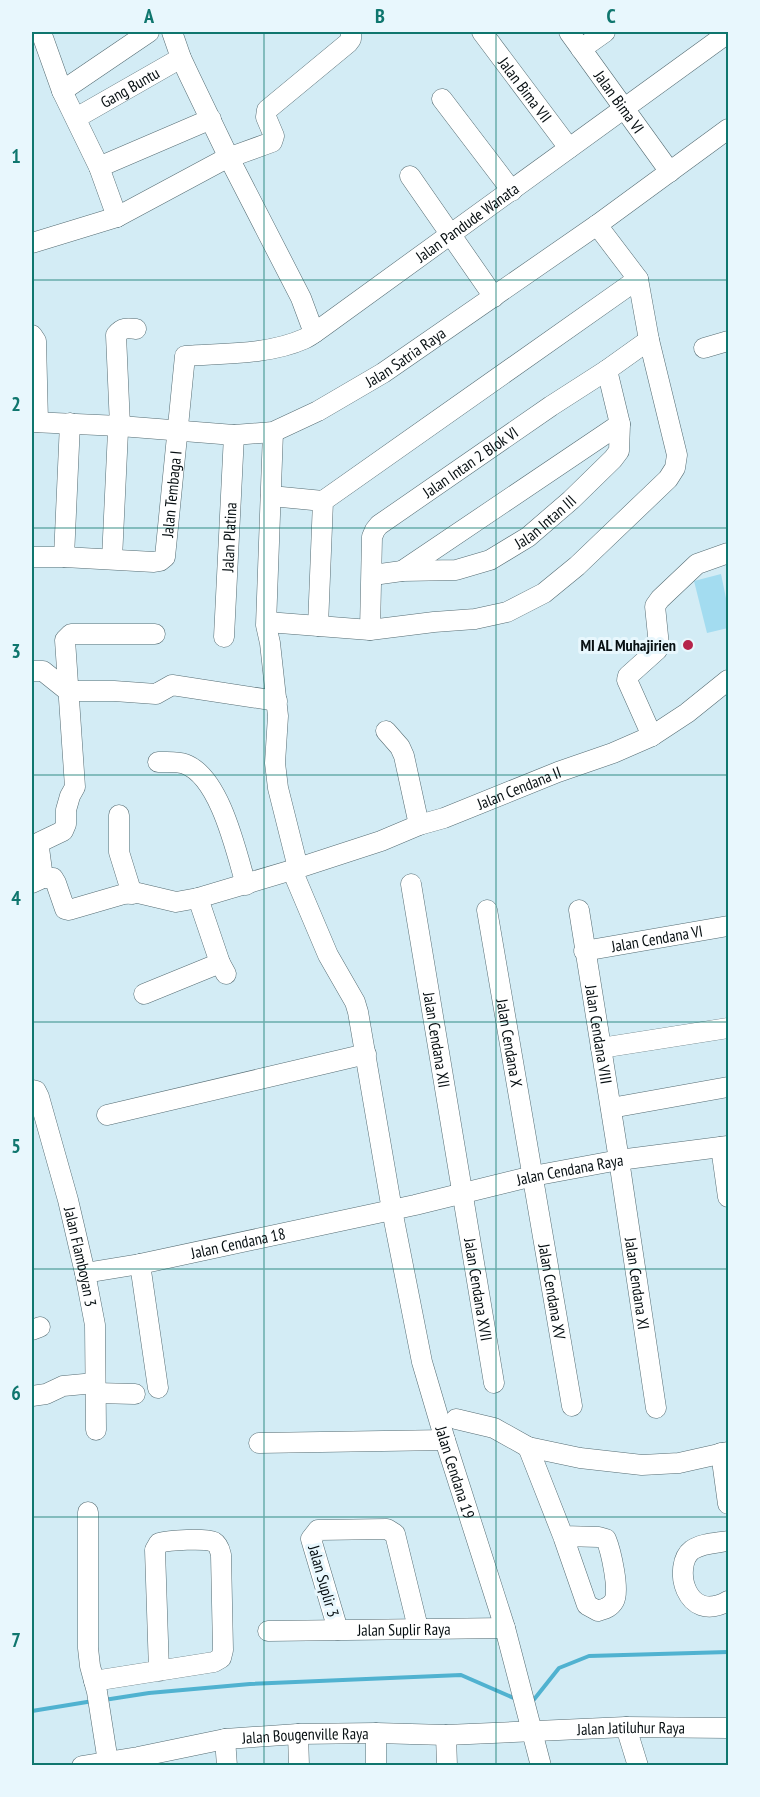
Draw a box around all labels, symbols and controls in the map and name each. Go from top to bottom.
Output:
text: A [143,3,155,29]
text: B [375,3,385,29]
text: C [606,3,616,29]
street label: Jalan Bima VII [494,52,556,126]
street label: Gang Buntu [97,63,163,112]
street label: Jalan Bima VI [589,66,649,137]
text: 1 [11,143,21,169]
street label: Jalan Pandude Wanata [411,178,522,267]
street label: Jalan Satria Raya [361,323,449,392]
text: 2 [11,391,21,417]
street label: Jalan Intan 2 Blok VI [418,422,522,502]
street label: Jalan Tembaga I [157,450,186,539]
street label: Jalan Intan III [510,491,580,553]
street label: Jalan Platina [217,502,241,573]
place label: MI AL Muhajirien [580,635,676,655]
text: 3 [11,638,21,664]
marker: MI AL Muhajirien [681,638,695,652]
street label: Jalan Cendana II [473,762,564,814]
text: 4 [11,885,21,911]
street label: Jalan Cendana VI [609,921,704,956]
street label: Jalan Cendana VIII [581,983,617,1085]
street label: Jalan Cendana XII [419,990,455,1089]
street label: Jalan Cendana X [492,996,527,1089]
text: 5 [11,1133,21,1159]
street label: Jalan Cendana Raya [514,1150,624,1190]
street label: Jalan Flamboyan 3 [60,1204,101,1308]
street label: Jalan Cendana 18 [188,1223,287,1263]
street label: Jalan Cendana XI [621,1235,654,1331]
street label: Jalan Cendana XVII [460,1236,497,1342]
street label: Jalan Cendana XV [534,1241,570,1341]
text: 6 [11,1380,21,1406]
street label: Jalan Cendana 19 [431,1423,479,1521]
street label: Jalan Suplir 3 [304,1542,344,1619]
street label: Jalan Suplir Raya [356,1619,451,1640]
text: 7 [11,1627,21,1653]
street label: Jalan Jatiluhur Raya [576,1717,685,1739]
street label: Jalan Bougenville Raya [240,1723,369,1748]

